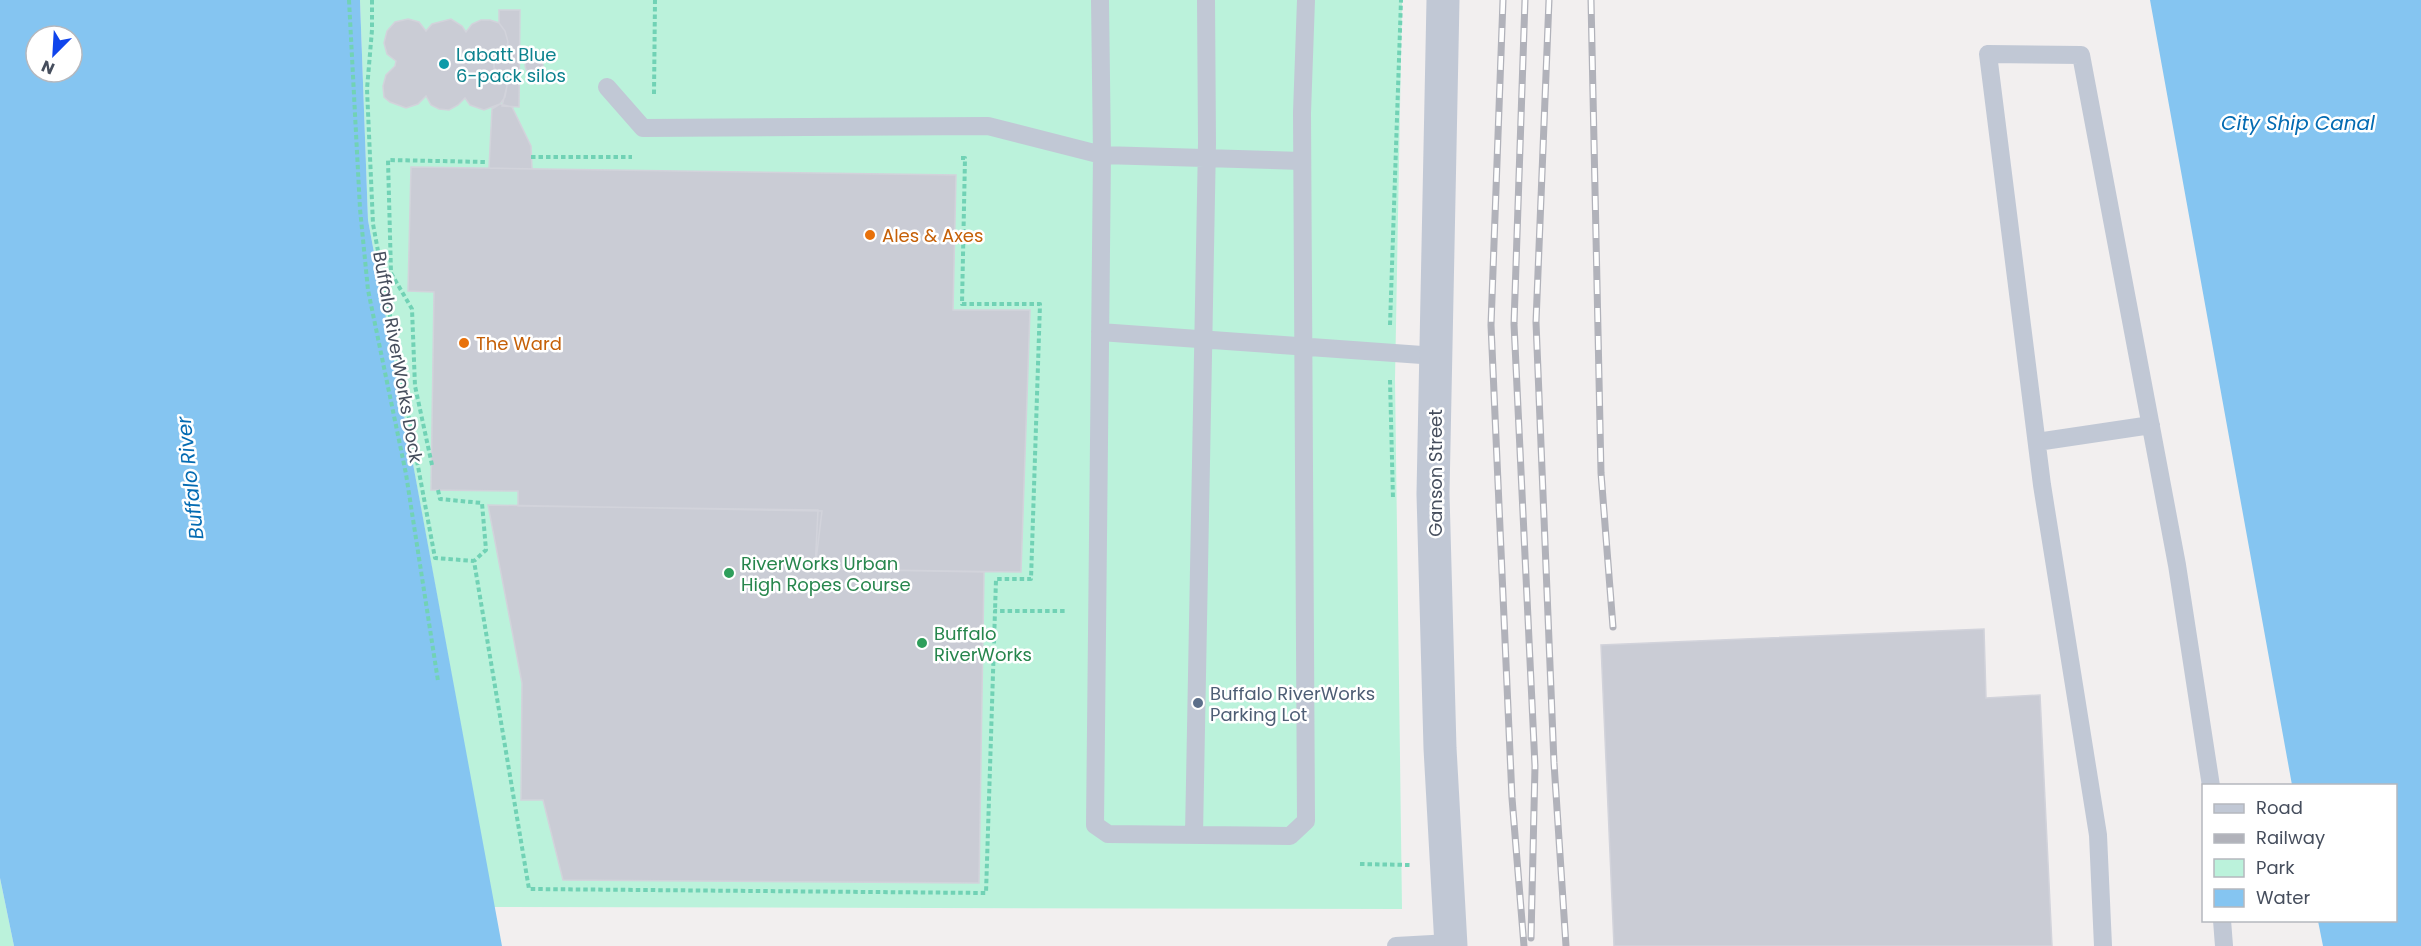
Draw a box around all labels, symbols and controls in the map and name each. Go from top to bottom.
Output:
north arrow [24,24,84,84]
place label: Labatt Blue 6-pack silos [456,42,566,88]
text: N [38,54,58,80]
marker: Labatt Blue 6-pack silos [437,57,451,71]
water label: City Ship Canal [2221,109,2375,137]
place label: Ales & Axes [882,223,983,248]
marker: Ales & Axes [863,228,877,242]
street label: Buffalo RiverWorks Dock [367,249,429,465]
place label: The Ward [476,331,562,356]
marker: The Ward [457,336,471,350]
street label: Ganson Street [1423,409,1448,537]
water label: Buffalo River [170,415,210,541]
place label: RiverWorks Urban High Ropes Course [741,551,911,597]
marker: RiverWorks Urban High Ropes Course [722,566,736,580]
place label: Buffalo RiverWorks [934,621,1032,667]
marker: Buffalo RiverWorks [915,636,929,650]
place label: Buffalo RiverWorks Parking Lot [1210,681,1375,727]
marker: Buffalo RiverWorks Parking Lot [1191,696,1205,710]
legend [2202,784,2397,922]
text: Road [2256,795,2303,820]
text: Railway [2256,825,2325,850]
text: Park [2256,855,2295,880]
text: Water [2256,885,2310,910]

